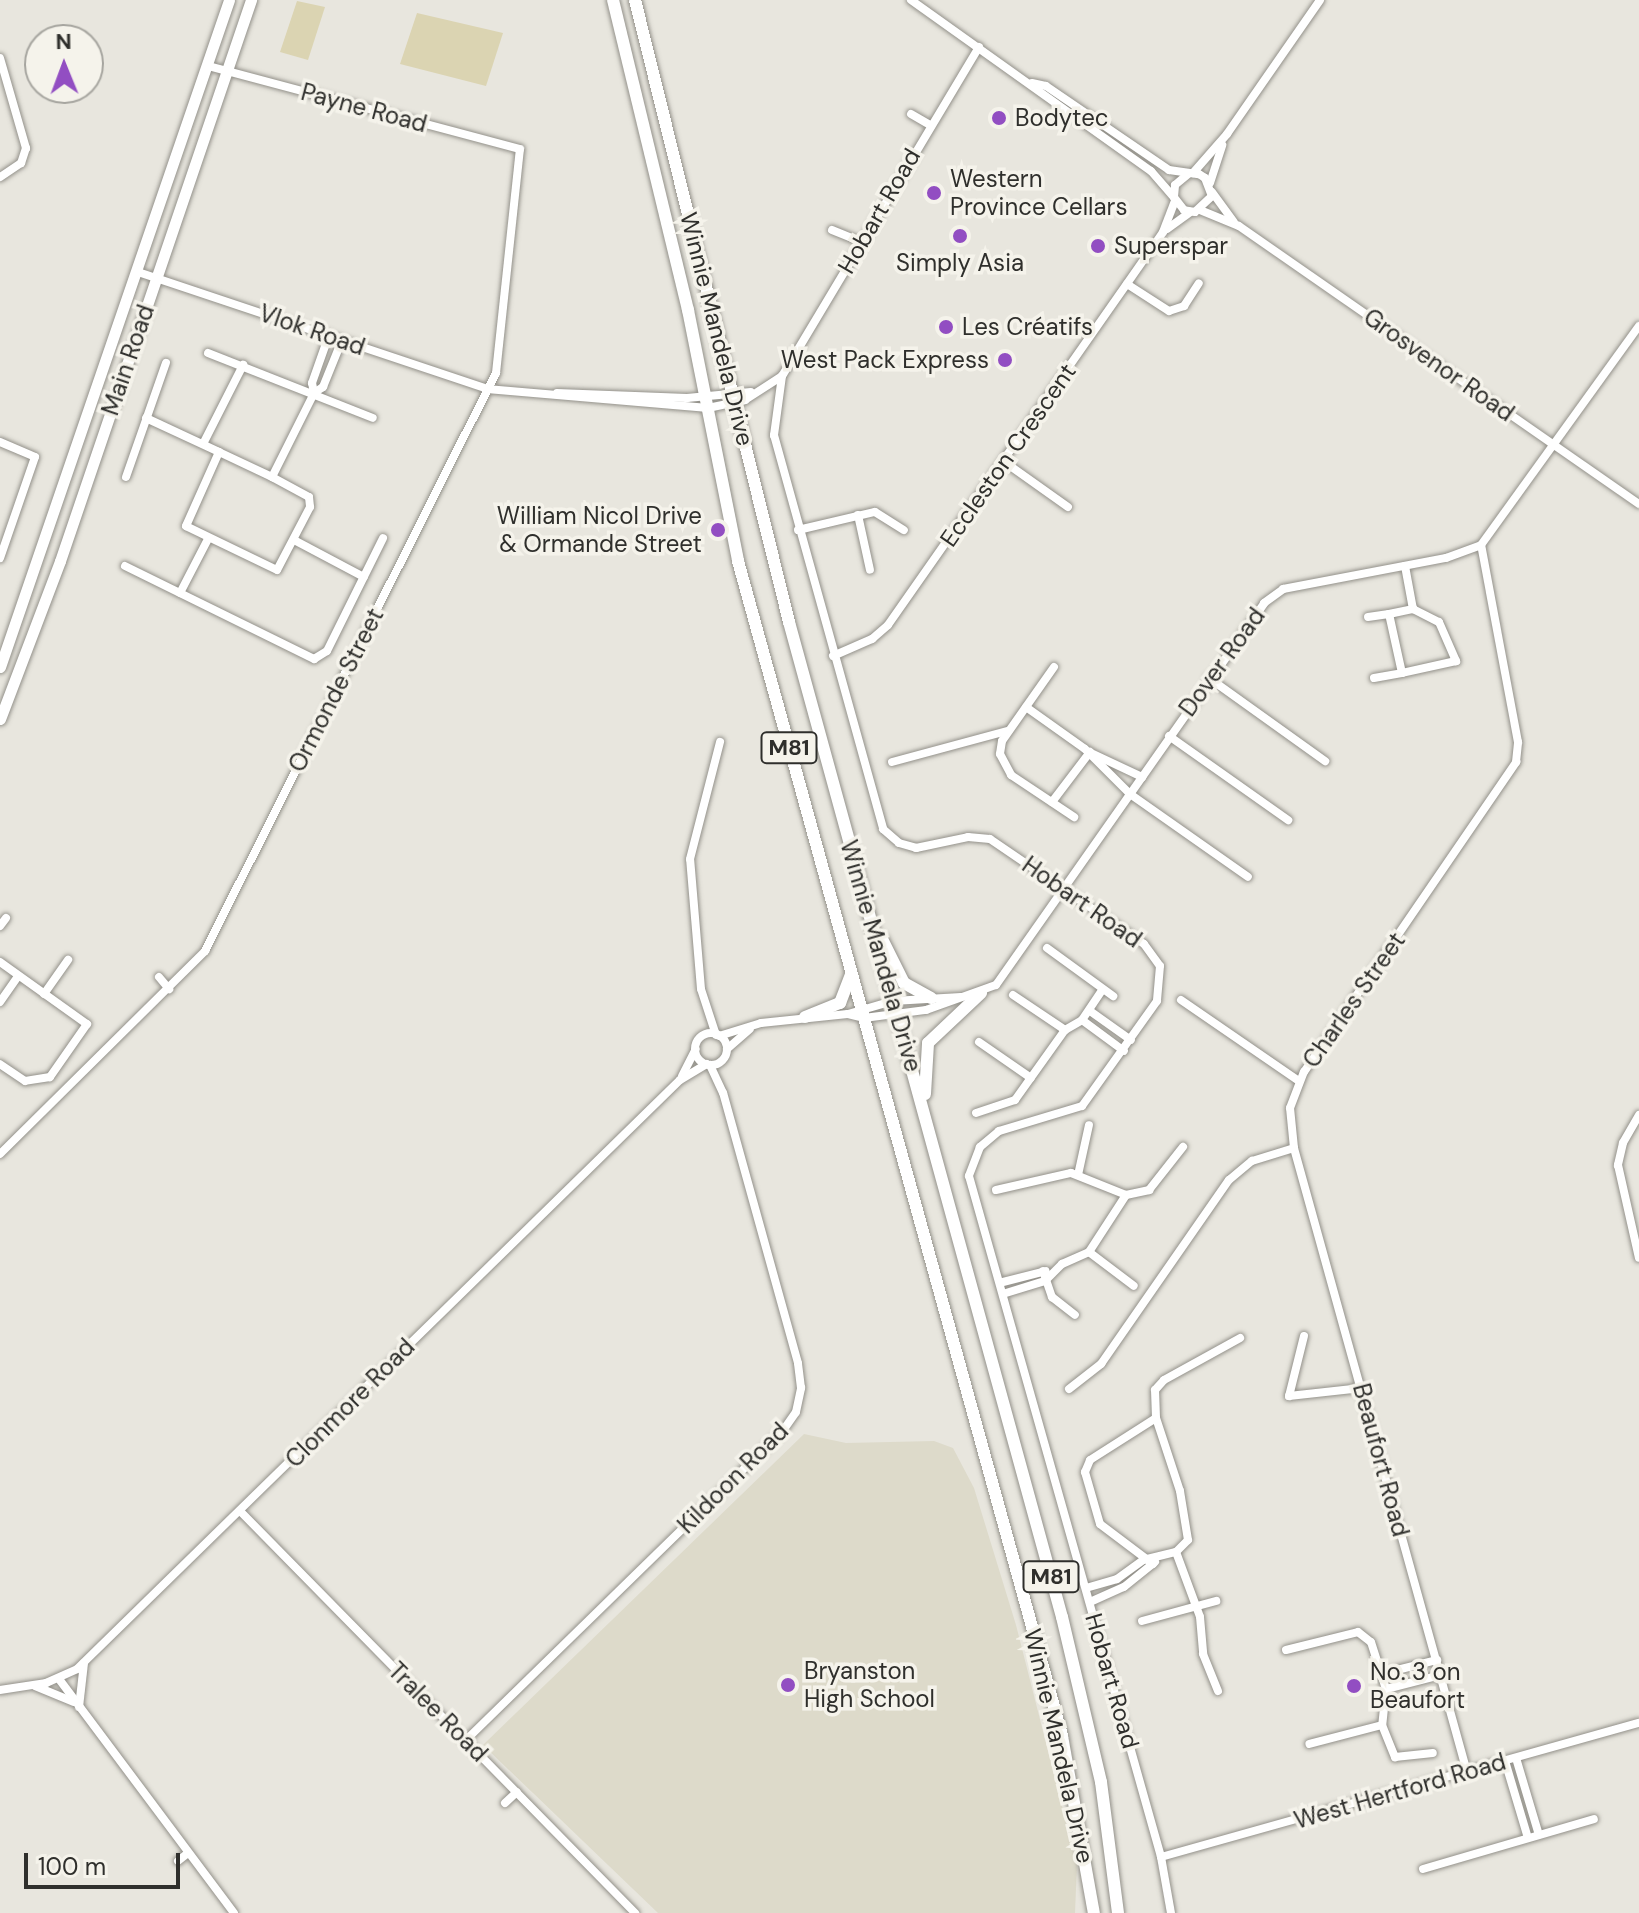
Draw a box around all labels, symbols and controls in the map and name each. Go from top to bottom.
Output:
north arrow [24,24,104,104]
text: N [55,27,72,56]
street label: Payne Road [298,77,430,139]
place label: Bodytec [1015,104,1109,132]
marker: Bodytec [990,109,1008,127]
street label: Hobart Road [832,144,926,278]
place label: Western Province Cellars [950,165,1127,221]
marker: Western Province Cellars [925,184,943,202]
street label: Winnie Mandela Drive [674,209,760,449]
marker: Simply Asia [951,227,969,245]
place label: Superspar [1114,232,1228,260]
marker: Superspar [1089,237,1107,255]
place label: Simply Asia [896,249,1024,277]
street label: Vlok Road [255,298,369,362]
street label: Main Road [96,301,160,419]
street label: Grosvenor Road [1358,302,1520,428]
place label: Les Créatifs [962,313,1093,341]
marker: Les Créatifs [937,318,955,336]
place label: West Pack Express [781,346,989,374]
marker: West Pack Express [996,351,1014,369]
street label: Eccleston Crescent [934,358,1082,552]
place label: William Nicol Drive & Ormande Street [497,502,702,558]
marker: William Nicol Drive & Ormande Street [709,521,727,539]
street label: Dover Road [1173,602,1271,722]
street label: Ormonde Street [282,603,390,777]
road number: M81 [759,730,819,766]
street label: Winnie Mandela Drive [834,837,928,1075]
street label: Hobart Road [1017,850,1147,954]
street label: Charles Street [1297,927,1411,1073]
street label: Clonmore Road [280,1333,420,1473]
street label: Beaufort Road [1347,1380,1415,1540]
street label: Kildoon Road [672,1417,794,1539]
road number: M81 [1021,1559,1081,1595]
street label: Hobart Road [1079,1610,1145,1752]
street label: Winnie Mandela Drive [1018,1626,1100,1866]
street label: Tralee Road [382,1656,494,1768]
place label: Bryanston High School [804,1657,935,1713]
place label: No. 3 on Beaufort [1370,1658,1465,1714]
marker: Bryanston High School [779,1676,797,1694]
marker: No. 3 on Beaufort [1345,1677,1363,1695]
street label: West Hertford Road [1291,1747,1509,1835]
scale bar [28,1837,184,1887]
text: 100 m [38,1851,106,1882]

